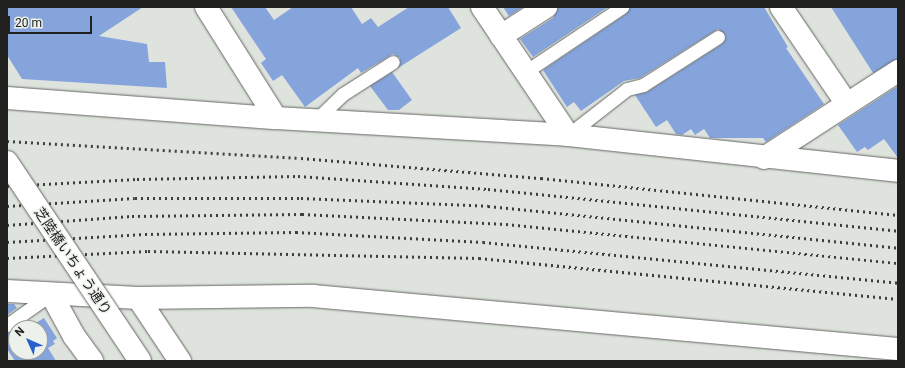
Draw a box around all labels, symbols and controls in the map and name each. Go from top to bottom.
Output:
scale bar [10,8,94,34]
text: 20 m [15,16,42,30]
street label: 芝陸橋いちょう通り [31,204,115,318]
north arrow [8,320,48,360]
text: N [13,325,27,339]

